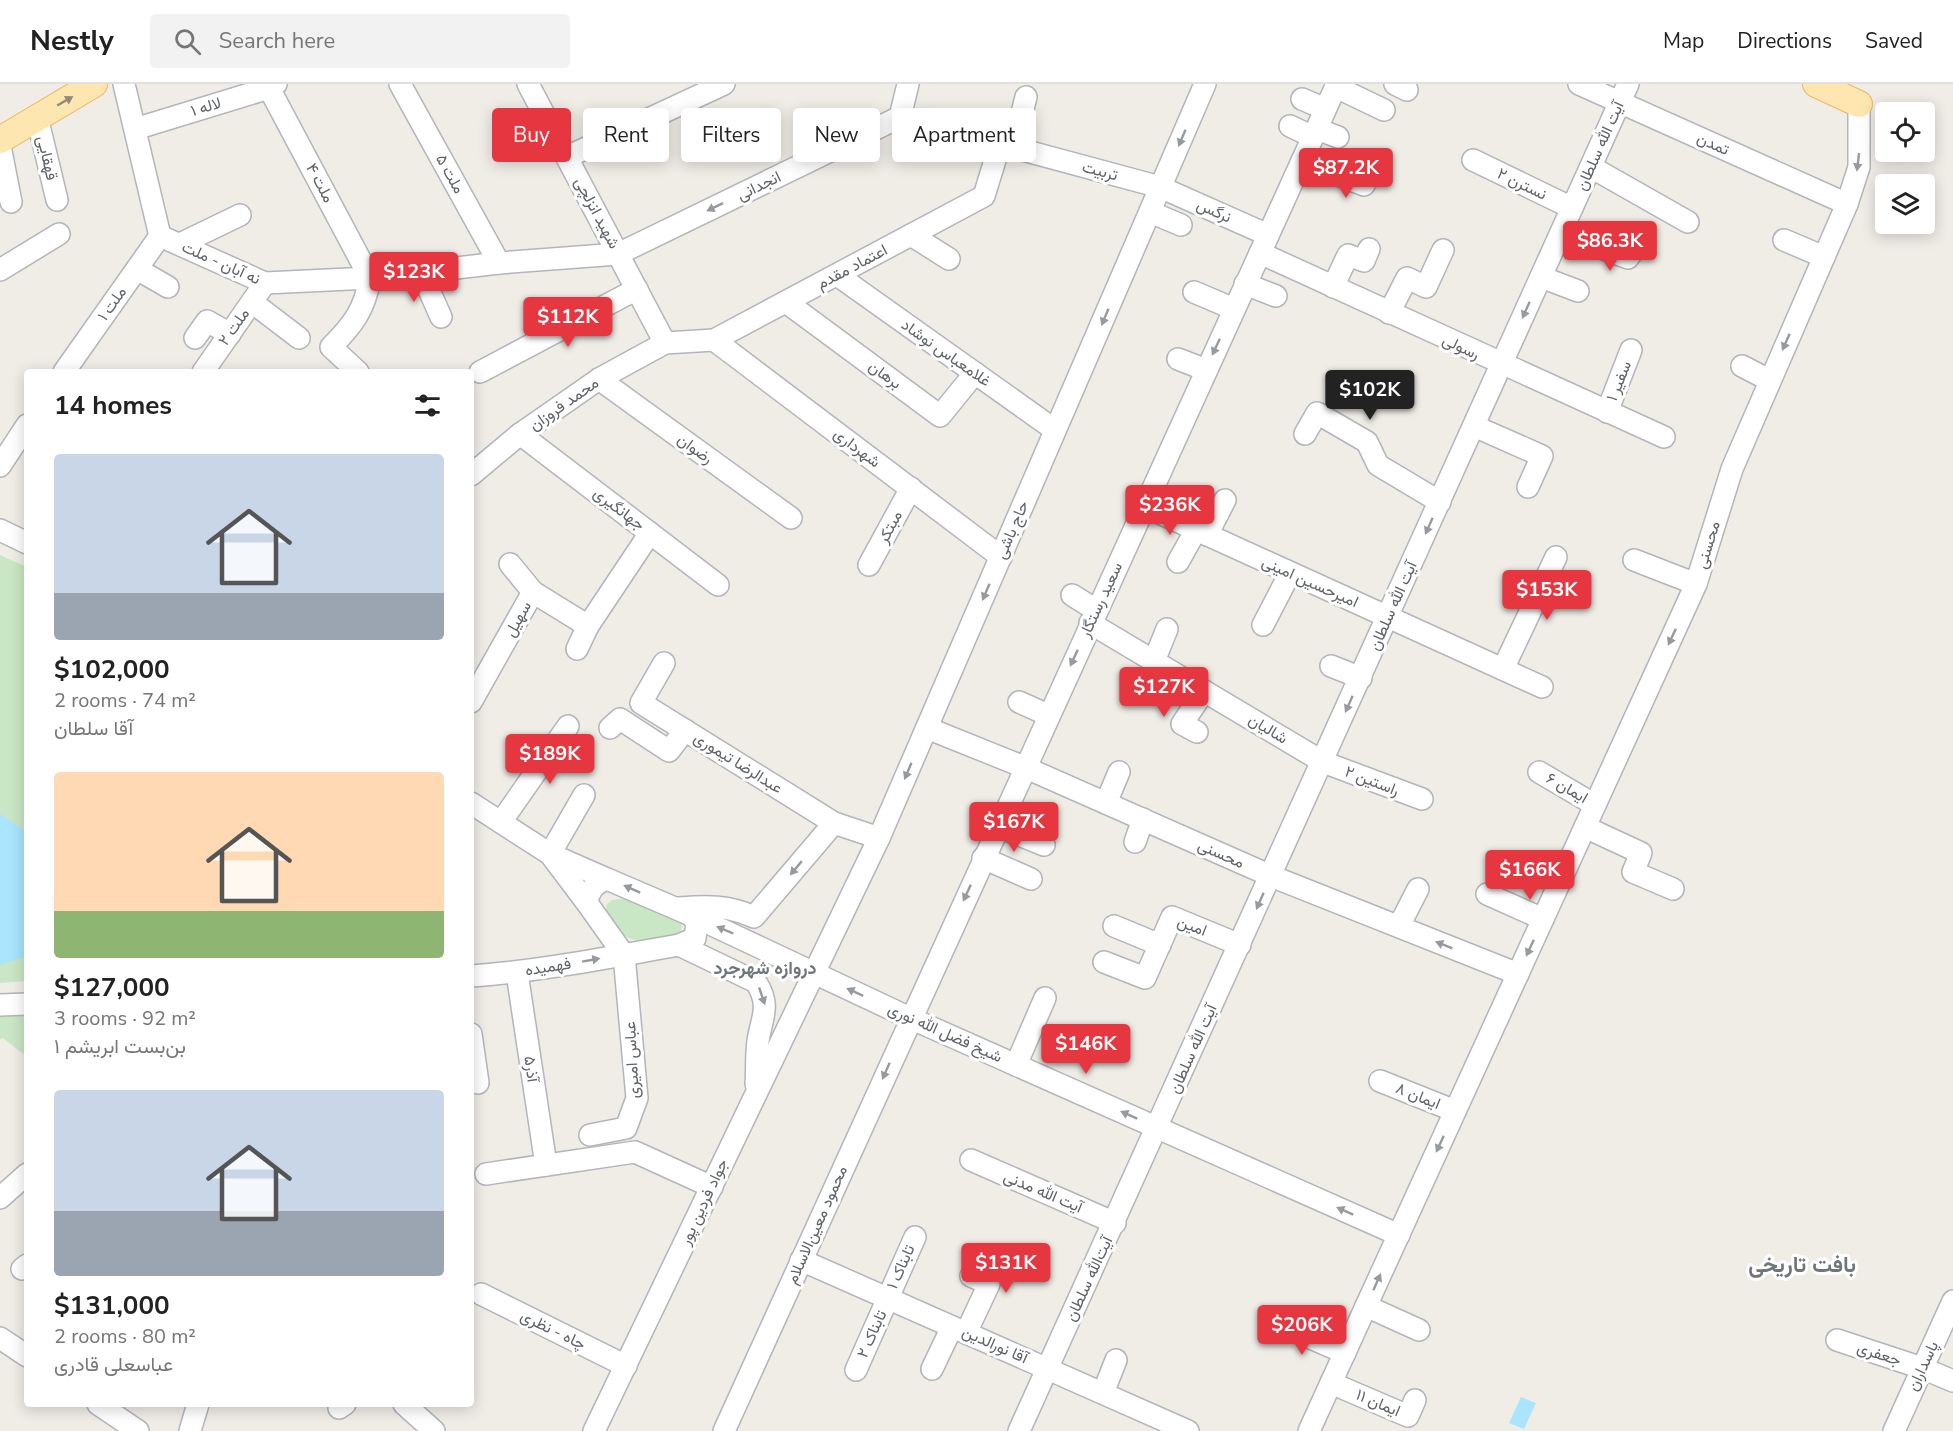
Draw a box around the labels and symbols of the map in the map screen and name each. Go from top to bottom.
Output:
street label: لاله ۱ [188,92,224,122]
one-way arrow [57,96,74,106]
street label: آیت الله سلطان [1571,97,1630,194]
street label: تمدن [1693,127,1733,161]
one-way arrow [1177,129,1187,147]
street label: قهقایی [31,134,63,182]
pin: $87.2K [1297,148,1395,199]
street label: ملت ۵ [430,150,470,198]
one-way arrow [1853,153,1863,172]
street label: تربیت [1080,156,1120,186]
street label: ملت ۴ [300,159,340,207]
street label: نسترن ۲ [1493,163,1551,205]
street label: انجدانی [733,166,785,206]
street label: شهید انزلچی [569,173,625,253]
street label: نرگس [1193,194,1235,228]
one-way arrow [706,202,723,212]
pin: $86.3K [1561,221,1659,272]
street label: نه آبان - ملت [178,236,264,290]
street label: اعتماد مقدم [813,239,891,295]
pin: $123K [372,252,456,303]
street label: ملت ۱ [92,282,132,326]
pin: $112K [526,297,610,348]
one-way arrow [1522,301,1531,318]
street label: ملت ۲ [213,304,255,350]
one-way arrow [1100,308,1109,325]
street label: غلامعباس نوشاد [897,314,995,392]
street label: رسولی [1439,329,1483,365]
one-way arrow [1781,334,1790,351]
one-way arrow [1212,339,1221,356]
street label: برهان [864,356,906,394]
street label: سفیر ۱ [1601,357,1637,405]
pin: $102K [1328,370,1412,421]
street label: محمد فروزان [525,372,603,436]
street label: شهرداری [829,423,885,473]
street label: رضوان [673,429,717,469]
street label: جهانگیری [589,482,650,536]
pin: $236K [1128,485,1212,536]
street label: حاج باشی [990,497,1034,563]
street label: مبتکر [872,507,908,548]
one-way arrow [1424,517,1434,535]
street label: محسنی [1690,518,1726,572]
street label: امیرحسین امینی [1258,551,1362,613]
street label: آیت الله سلطان [1364,557,1423,654]
street label: سعید رستگار [1073,559,1128,642]
pin: $153K [1505,570,1589,621]
one-way arrow [980,583,990,601]
street label: سهیل [499,597,537,641]
one-way arrow [1667,628,1677,646]
one-way arrow [1069,650,1079,668]
pin: $127K [1122,667,1206,718]
one-way arrow [1344,695,1354,713]
street label: شالیان [1244,709,1292,749]
street label: عبدالرضا تیموری [689,727,787,799]
pin: $189K [508,734,592,785]
street label: راستین ۲ [1342,761,1402,801]
one-way arrow [903,762,912,780]
street label: ایمان ۶ [1542,767,1592,809]
pin: $167K [972,802,1056,853]
street label: محسنی [1194,834,1248,874]
pin: $166K [1488,850,1572,901]
one-way arrow [789,860,802,876]
one-way arrow [623,884,641,894]
one-way arrow [962,884,971,901]
one-way arrow [1256,892,1265,909]
street label: امین [1174,910,1210,942]
one-way arrow [716,925,734,935]
one-way arrow [1435,939,1453,949]
one-way arrow [1525,939,1535,957]
street label: فهمیده [523,953,573,981]
one-way arrow [582,956,601,965]
district label: دروازه شهرجرد [714,956,817,980]
one-way arrow [757,987,767,1005]
one-way arrow [846,988,863,997]
street label: شیخ فضل الله نوری [884,998,1006,1068]
street label: آیت الله سلطان [1164,1000,1223,1097]
street label: عباس امیری [619,1021,645,1099]
pin: $146K [1044,1024,1128,1075]
street label: آذر۵ [518,1054,544,1085]
one-way arrow [881,1063,890,1080]
street label: ایمان ۸ [1392,1077,1444,1115]
one-way arrow [1119,1110,1137,1120]
one-way arrow [1436,1136,1445,1153]
street label: جواد فردین پور [674,1155,734,1250]
street label: محمود معین‌الاسلام [781,1162,853,1288]
street label: آیت الله مدنی [1000,1165,1087,1219]
one-way arrow [1336,1206,1354,1216]
street label: آیت‌الله سلطان [1060,1232,1119,1325]
street label: تابناک ۱ [881,1241,921,1293]
pin: $131K [964,1243,1048,1294]
district label: بافت تاریخی [1748,1250,1856,1280]
one-way arrow [1372,1273,1382,1291]
street label: چاه - نظری [517,1305,590,1355]
pin: $206K [1260,1305,1344,1356]
street label: تابناک ۲ [852,1307,892,1361]
street label: آقا نورالدین [959,1321,1033,1370]
street label: جعفری [1854,1337,1904,1372]
street label: پاسداران [1902,1337,1944,1395]
street label: ایمان ۱۱ [1352,1384,1404,1422]

